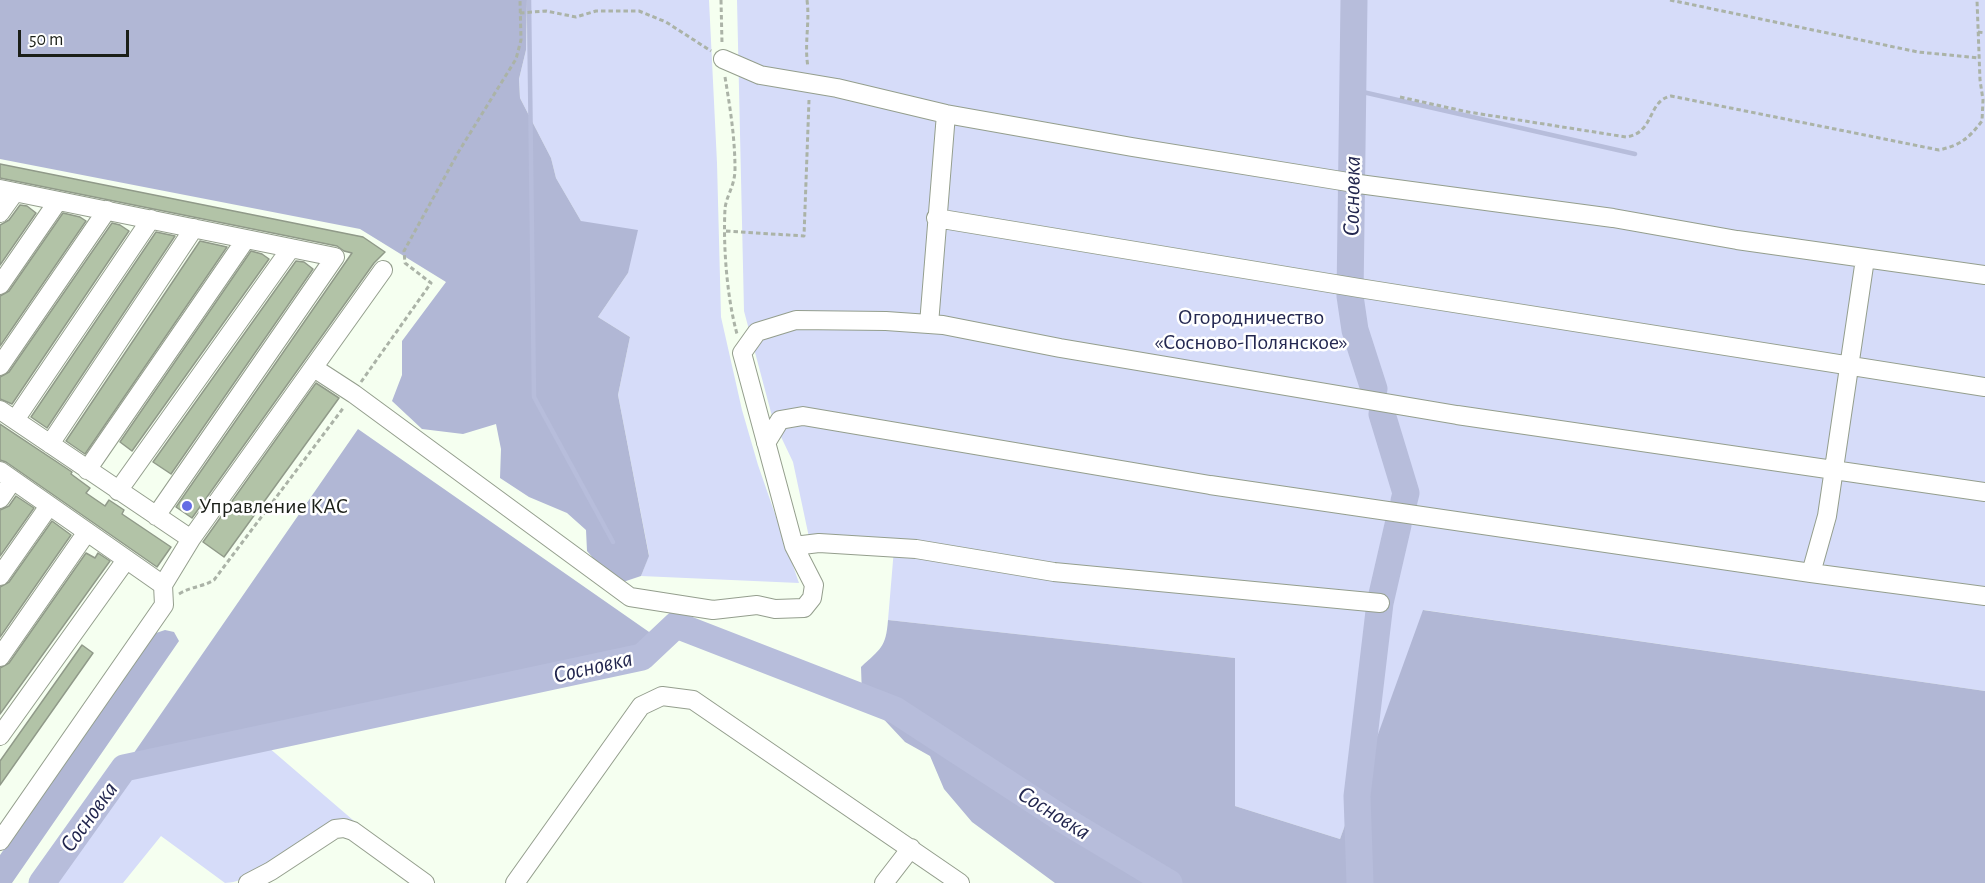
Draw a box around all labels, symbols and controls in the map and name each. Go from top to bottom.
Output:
scale bar [21,18,132,56]
text: 50 m [29,31,63,49]
water label: Сосновка [1337,155,1367,237]
park label: Огородничество «Сосново-Полянское» [1154,304,1348,356]
place label: Управление КАС [199,493,348,519]
marker: Управление КАС [180,499,194,513]
water label: Сосновка [550,644,636,690]
water label: Сосновка [54,776,124,858]
water label: Сосновка [1012,779,1096,847]

